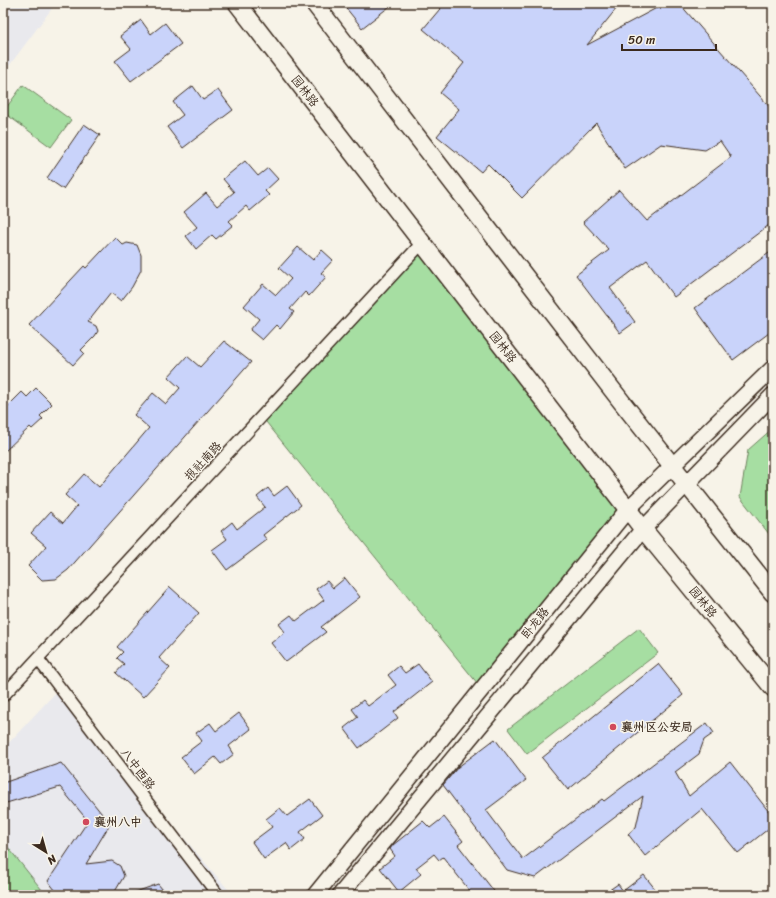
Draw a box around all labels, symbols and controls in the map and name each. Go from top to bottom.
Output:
scale bar [622,26,716,52]
text: 50 m [628,29,655,51]
street label: 园林路 [285,70,325,112]
street label: 园林路 [483,326,523,368]
street label: 报社南路 [179,436,227,486]
street label: 园林路 [683,581,723,623]
street label: 卧龙路 [515,602,555,644]
place label: 襄州区公安局 [621,716,693,738]
marker: 襄州区公安局 [608,722,618,732]
street label: 八中西路 [115,743,161,795]
place label: 襄州八中 [94,811,142,833]
marker: 襄州八中 [81,817,91,827]
north arrow [26,832,66,872]
text: N [43,849,61,870]

